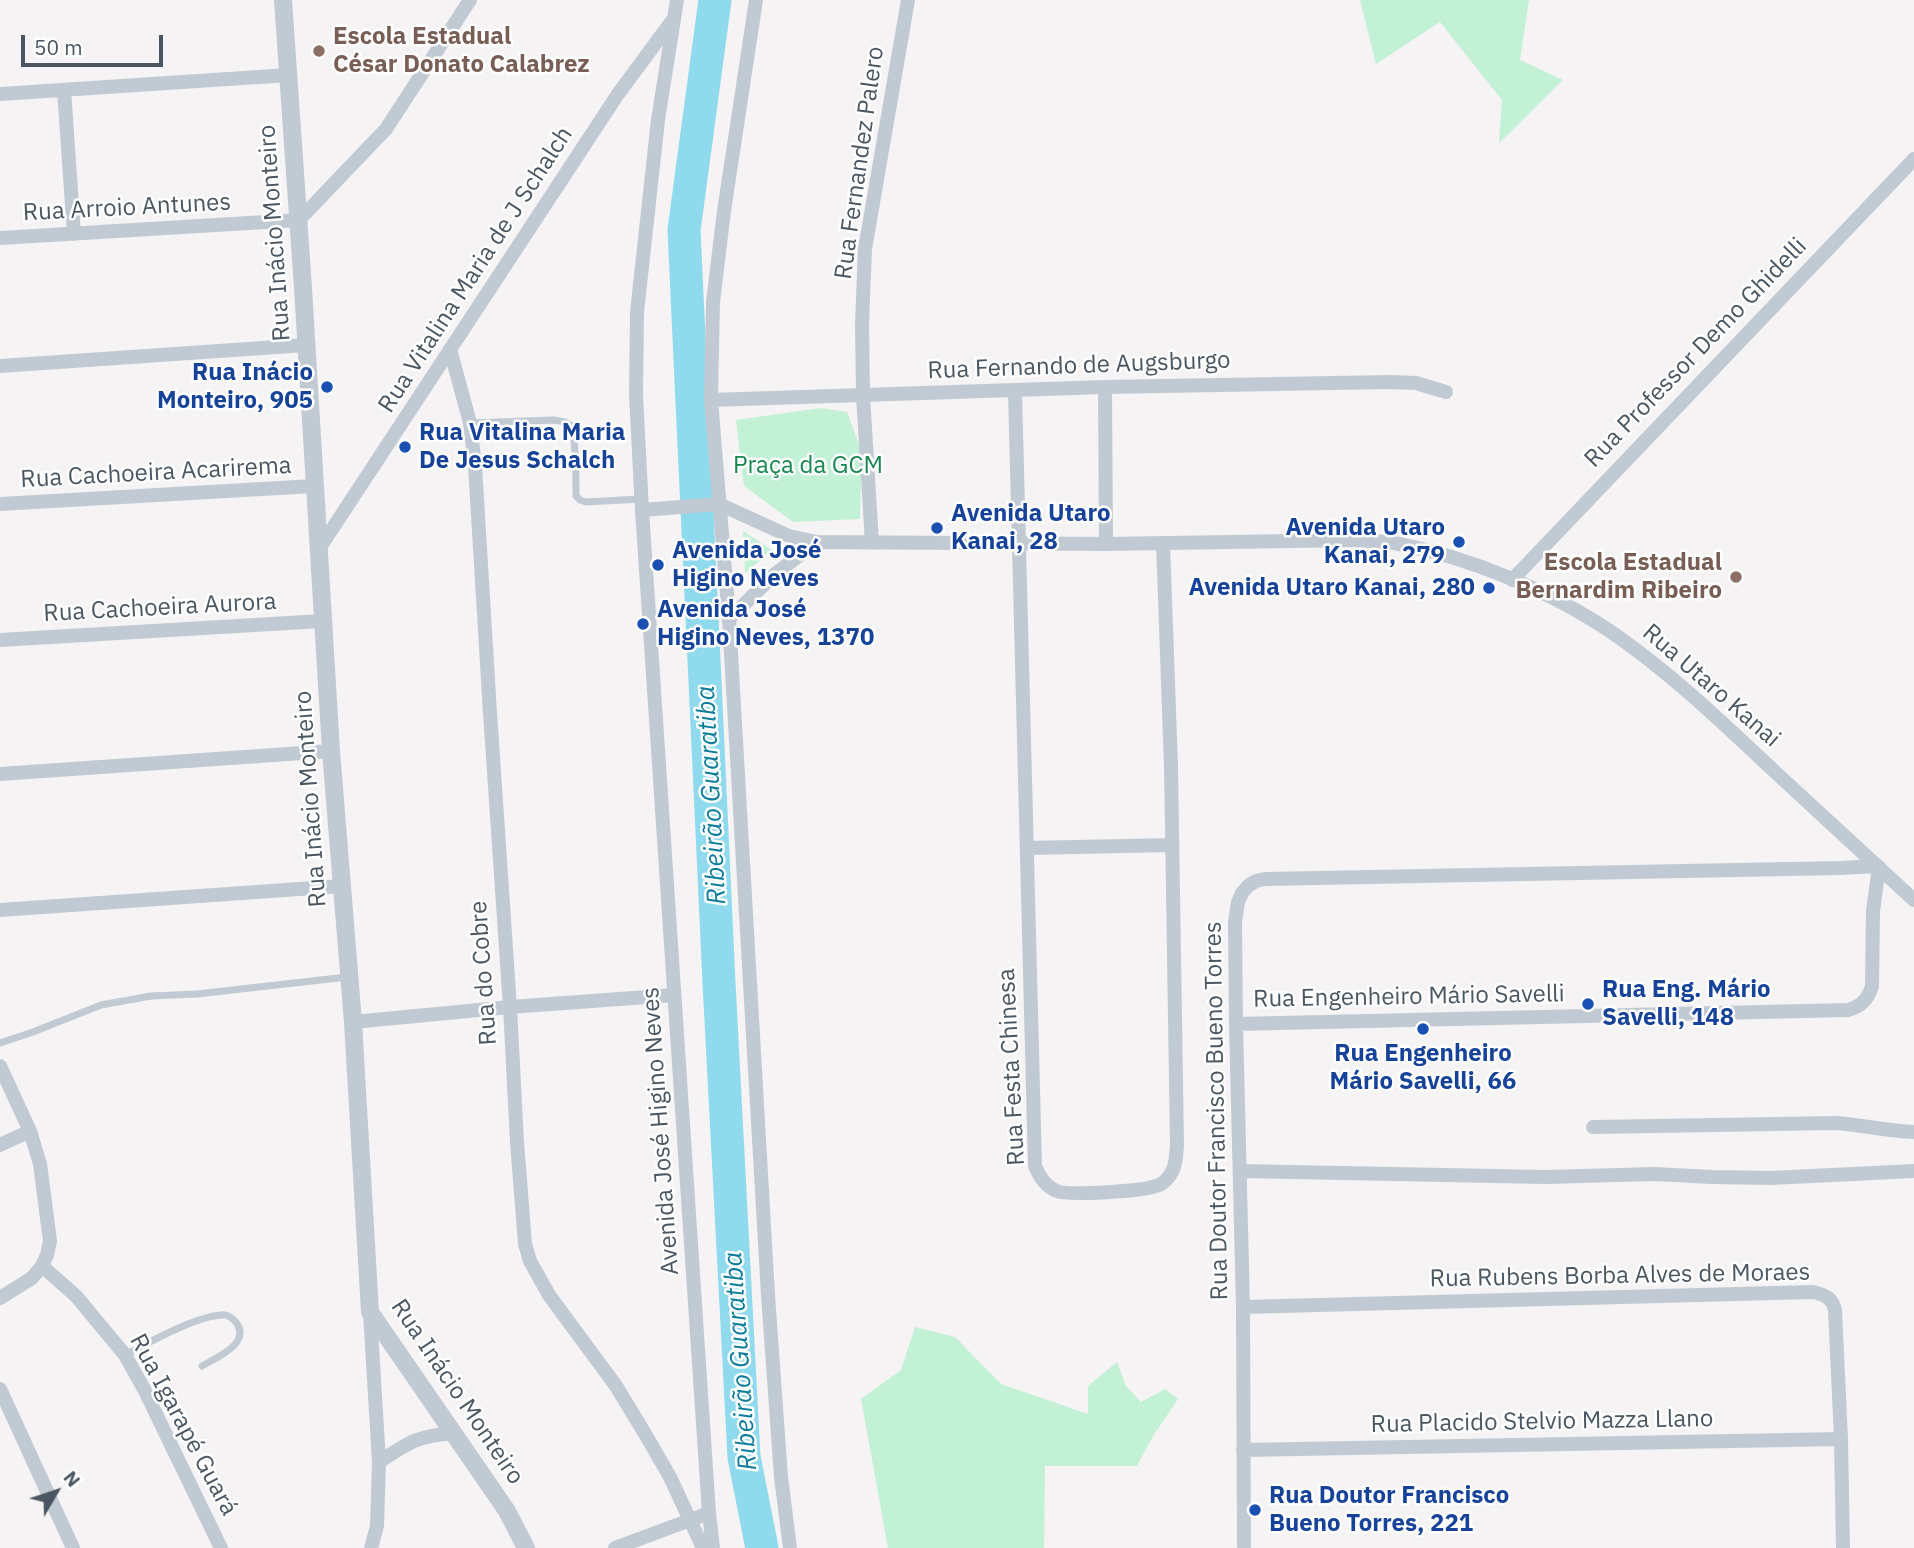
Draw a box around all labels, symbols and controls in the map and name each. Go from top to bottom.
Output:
scale bar [24,21,166,65]
place label: Escola Estadual César Donato Calabrez [333,23,590,79]
text: 50 m [34,33,83,61]
marker: Escola Estadual César Donato Calabrez [311,43,327,59]
street label: Rua Fernandez Palero [829,45,891,281]
street label: Rua Vitalina Maria de J Schalch [373,122,579,418]
street label: Rua Inácio Monteiro [253,124,297,342]
street label: Rua Arroio Antunes [22,188,232,228]
street label: Rua Professor Demo Ghidelli [1579,232,1813,474]
street label: Rua Fernando de Augsburgo [927,346,1231,386]
place label: Rua Inácio Monteiro, 905 [157,359,313,415]
marker: Rua Inácio Monteiro, 905 [319,379,335,395]
place label: Rua Vitalina Maria De Jesus Schalch [419,419,625,475]
marker: Rua Vitalina Maria De Jesus Schalch [397,439,413,455]
street label: Rua Cachoeira Acarirema [20,452,292,494]
park label: Praça da GCM [733,452,883,480]
place label: Avenida Utaro Kanai, 28 [951,500,1111,556]
place label: Avenida Utaro Kanai, 279 [1285,514,1445,570]
marker: Avenida Utaro Kanai, 28 [929,520,945,536]
marker: Avenida Utaro Kanai, 279 [1451,534,1467,550]
place label: Avenida José Higino Neves [672,537,822,593]
place label: Escola Estadual Bernardim Ribeiro [1516,549,1722,605]
marker: Avenida José Higino Neves [650,557,666,573]
marker: Escola Estadual Bernardim Ribeiro [1728,569,1744,585]
place label: Avenida Utaro Kanai, 280 [1188,574,1475,602]
marker: Avenida Utaro Kanai, 280 [1481,580,1497,596]
street label: Rua Cachoeira Aurora [43,588,277,628]
place label: Avenida José Higino Neves, 1370 [657,596,874,652]
marker: Avenida José Higino Neves, 1370 [635,616,651,632]
street label: Rua Utaro Kanai [1636,618,1786,754]
water label: Ribeirão Guaratiba [691,685,733,905]
street label: Rua Inácio Monteiro [289,690,333,908]
street label: Rua do Cobre [465,900,503,1046]
street label: Rua Doutor Francisco Bueno Torres [1199,921,1235,1301]
street label: Rua Festa Chinesa [992,968,1032,1166]
place label: Rua Eng. Mário Savelli, 148 [1602,976,1771,1032]
street label: Rua Engenheiro Mário Savelli [1253,980,1565,1014]
street label: Avenida José Higino Neves [637,986,685,1276]
marker: Rua Eng. Mário Savelli, 148 [1580,996,1596,1012]
marker: Rua Engenheiro Mário Savelli, 66 [1415,1021,1431,1037]
place label: Rua Engenheiro Mário Savelli, 66 [1330,1040,1516,1096]
water label: Ribeirão Guaratiba [718,1250,764,1472]
street label: Rua Rubens Borba Alves de Moraes [1429,1258,1811,1294]
street label: Rua Inácio Monteiro [384,1294,530,1490]
street label: Rua Igarapé Guará [123,1329,243,1521]
street label: Rua Placido Stelvio Mazza Llano [1370,1405,1714,1439]
north arrow [21,1457,91,1527]
text: N [59,1466,86,1492]
place label: Rua Doutor Francisco Bueno Torres, 221 [1269,1482,1509,1538]
marker: Rua Doutor Francisco Bueno Torres, 221 [1247,1502,1263,1518]

